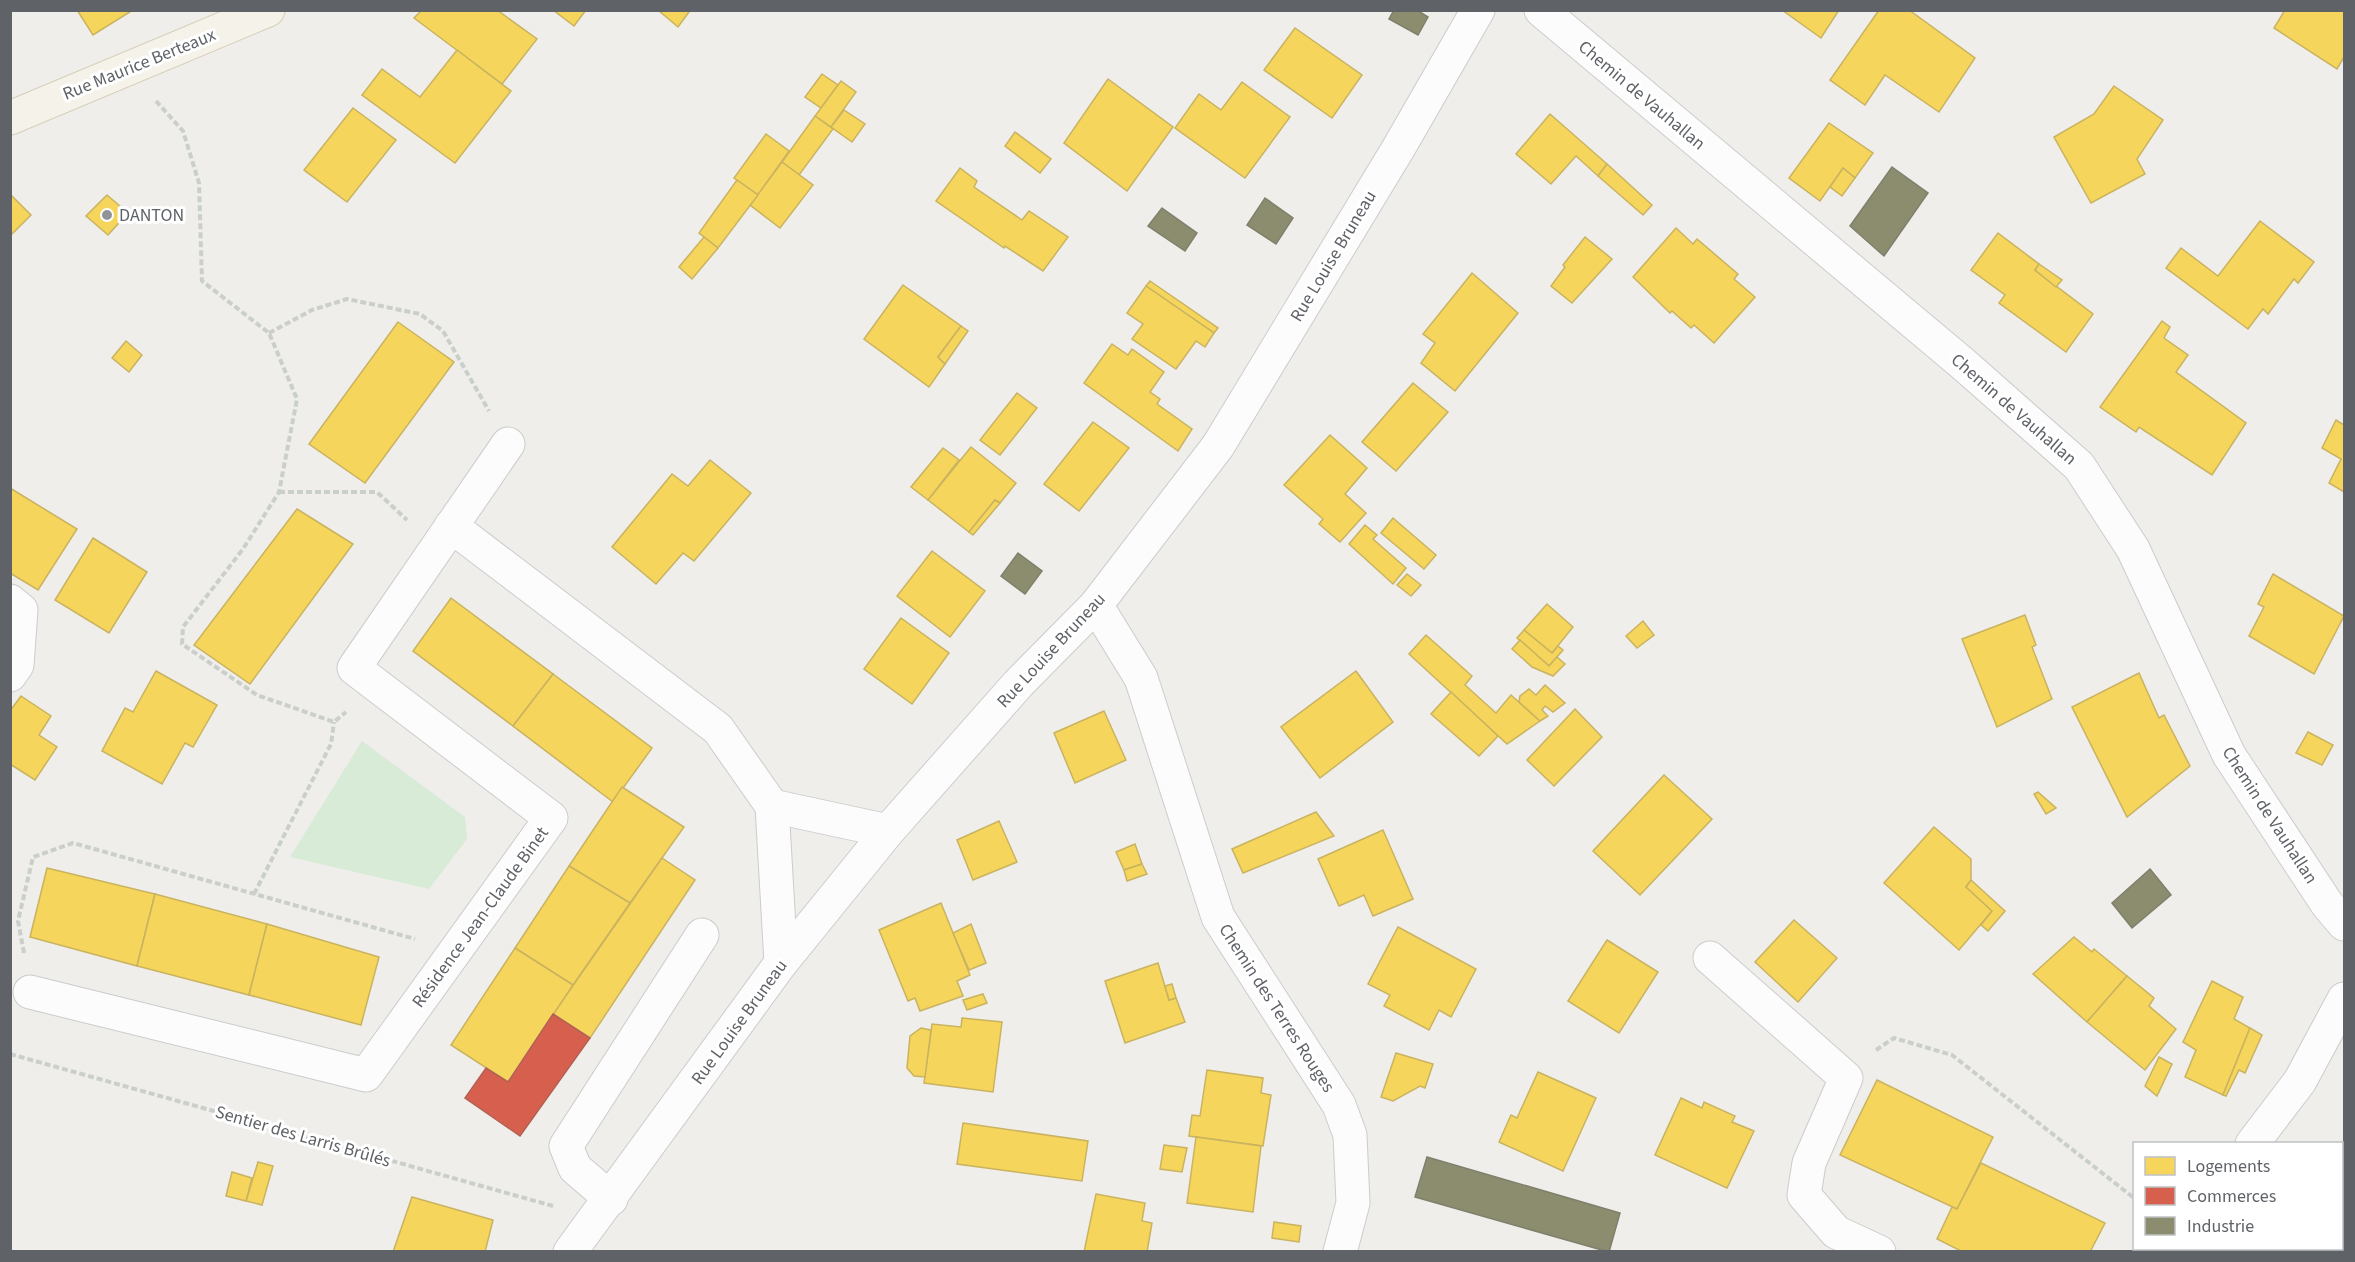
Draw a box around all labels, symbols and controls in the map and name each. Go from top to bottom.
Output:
street label: Rue Maurice Berteaux [59,22,219,107]
street label: Chemin de Vauhallan [1573,35,1711,156]
street label: Rue Louise Bruneau [1284,186,1383,327]
place label: DANTON [119,203,184,228]
marker: DANTON [100,208,114,222]
street label: Chemin de Vauhallan [1945,348,2082,471]
street label: Rue Louise Bruneau [991,587,1111,713]
street label: Chemin de Vauhallan [2216,742,2323,889]
street label: Résidence Jean-Claude Binet [406,822,555,1013]
street label: Chemin des Terres Rouges [1213,919,1341,1097]
street label: Rue Louise Bruneau [685,955,793,1090]
street label: Sentier des Larris Brûlés [212,1099,393,1173]
legend [2133,1142,2343,1250]
text: Logements [2187,1154,2270,1179]
text: Commerces [2187,1184,2276,1209]
text: Industrie [2187,1214,2254,1239]

